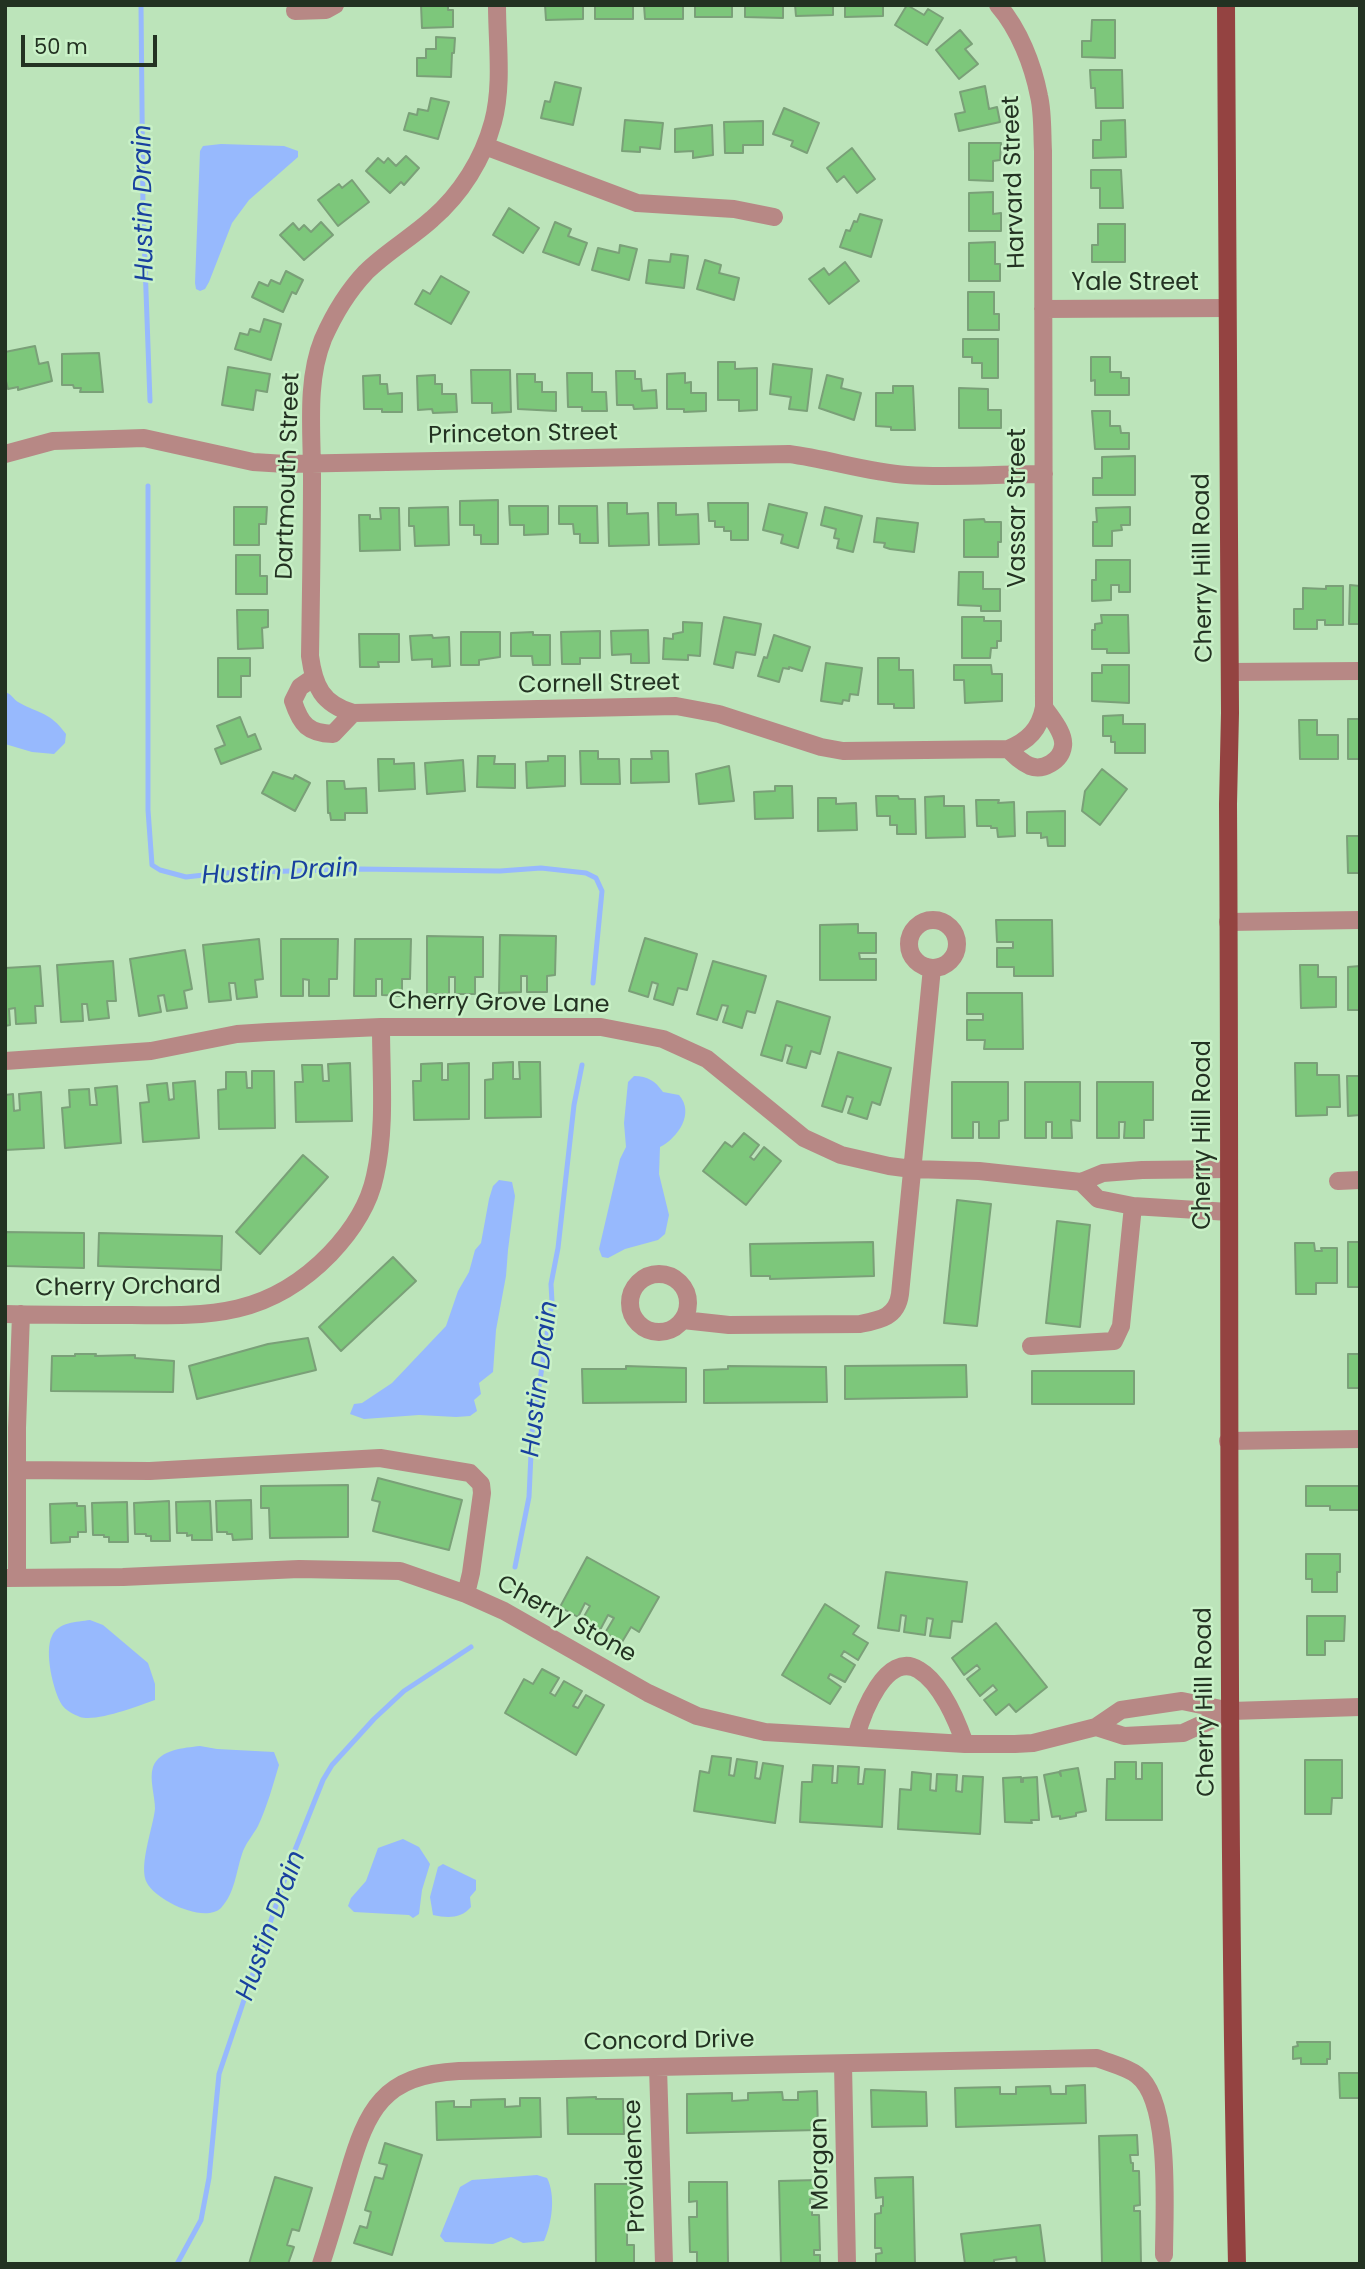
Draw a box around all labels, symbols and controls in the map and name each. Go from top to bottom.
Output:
scale bar [24,21,161,65]
text: 50 m [34,32,88,61]
street label: Harvard Street [998,95,1032,269]
water label: Hustin Drain [128,124,162,282]
street label: Yale Street [1071,270,1199,298]
street label: Dartmouth Street [271,372,307,580]
street label: Princeton Street [428,419,618,451]
street label: Vassar Street [1005,428,1033,588]
street label: Cherry Hill Road [1188,473,1220,663]
street label: Cornell Street [518,669,680,701]
water label: Hustin Drain [201,853,359,893]
street label: Cherry Grove Lane [388,988,610,1020]
street label: Cherry Hill Road [1190,1040,1218,1230]
street label: Cherry Orchard [35,1272,221,1304]
water label: Hustin Drain [516,1299,566,1459]
street label: Cherry Stone [491,1570,641,1670]
street label: Cherry Hill Road [1190,1607,1222,1797]
water label: Hustin Drain [230,1847,314,2005]
street label: Concord Drive [583,2026,755,2058]
street label: Providence [619,2099,653,2233]
street label: Morgan [806,2117,836,2211]

